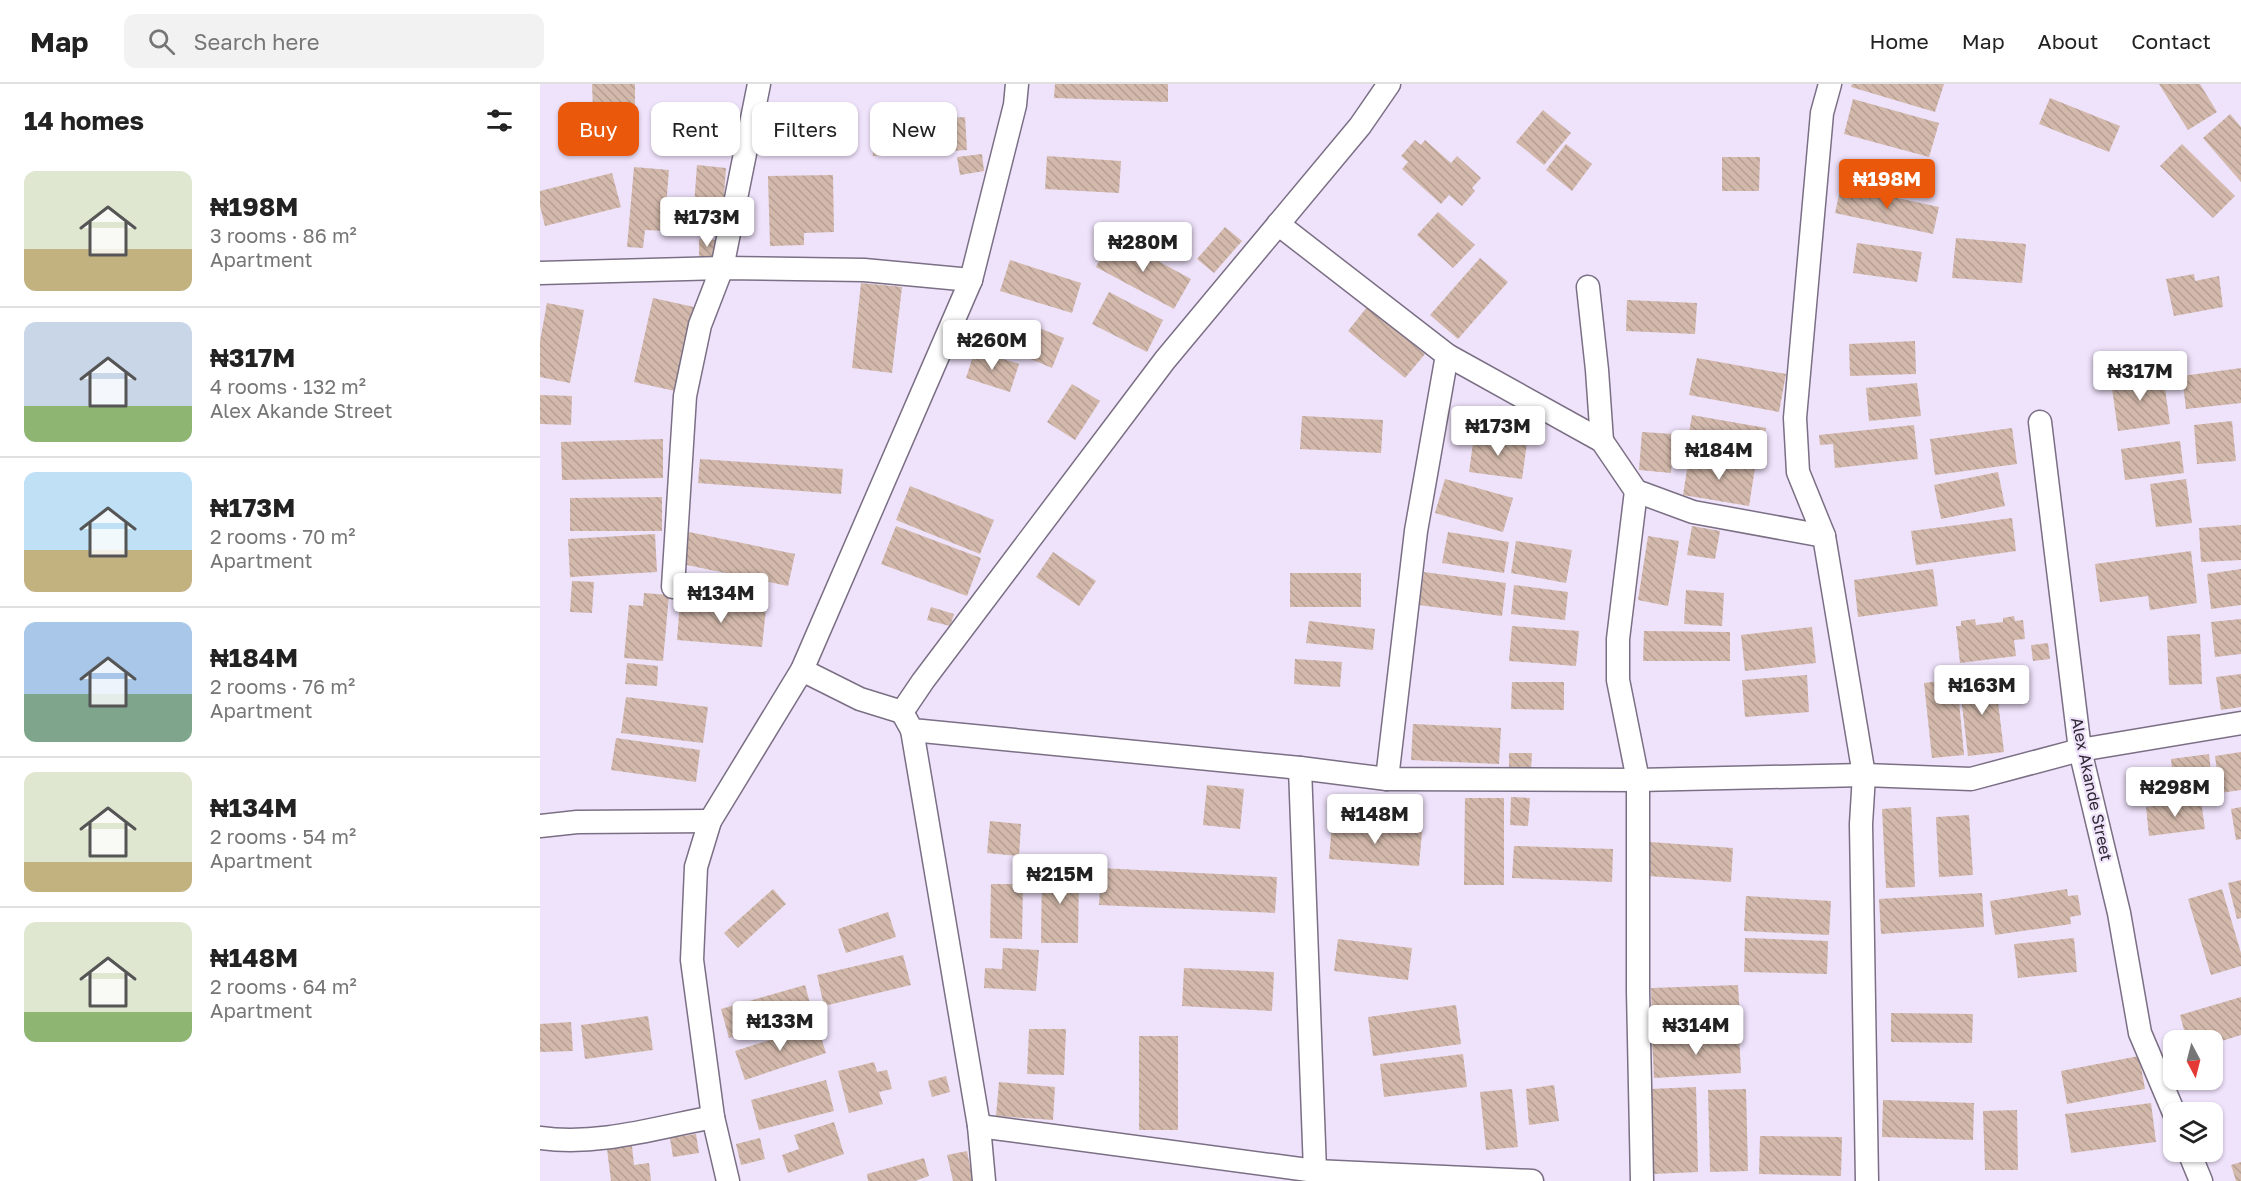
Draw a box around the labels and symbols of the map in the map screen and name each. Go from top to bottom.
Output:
pin: ₦198M [1845,159,1929,210]
pin: ₦173M [665,197,749,248]
pin: ₦280M [1101,222,1185,273]
pin: ₦260M [950,320,1034,371]
pin: ₦317M [2098,351,2182,402]
pin: ₦173M [1456,406,1540,457]
pin: ₦184M [1677,430,1761,481]
pin: ₦134M [679,573,763,624]
pin: ₦163M [1940,665,2024,716]
street label: Alex Akande Street [2067,715,2117,863]
pin: ₦298M [2133,767,2217,818]
pin: ₦148M [1333,794,1417,845]
pin: ₦215M [1018,854,1102,905]
pin: ₦133M [738,1001,822,1052]
pin: ₦314M [1654,1005,1738,1056]
north arrow [2163,1030,2223,1090]

